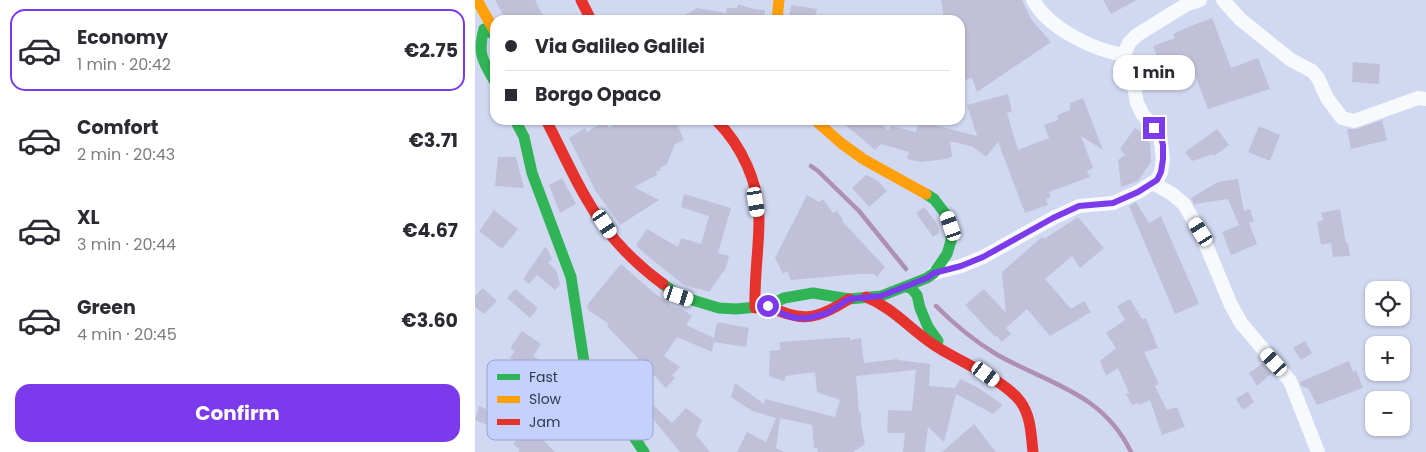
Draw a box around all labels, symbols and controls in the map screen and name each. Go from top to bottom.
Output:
text: Economy [77,24,168,51]
icon: car [17,28,62,73]
text: Via Galileo Galilei [535,33,705,60]
text: €2.75 [404,37,458,64]
text: 1 min · 20:42 [77,53,171,76]
callout: 1 min [1113,56,1195,90]
text: 1 min [1133,61,1175,84]
text: Borgo Opaco [535,81,661,108]
text: Comfort [77,114,159,141]
route end [1143,117,1165,139]
icon: car [17,118,62,163]
text: €3.71 [409,127,458,154]
text: 2 min · 20:43 [77,143,175,166]
car [746,186,765,218]
text: XL [77,204,100,231]
car [590,207,619,241]
icon: car [17,208,62,253]
car [939,209,962,243]
car [1186,215,1215,249]
text: €4.67 [402,217,458,244]
text: 3 min · 20:44 [77,233,176,256]
map controls [1365,281,1410,436]
button: locate [1365,281,1410,326]
car [662,284,695,308]
text: Green [77,294,136,321]
route start [757,295,779,317]
icon: car [17,298,62,343]
text: €3.60 [402,307,458,334]
text: 4 min · 20:45 [77,323,177,346]
button: + [1365,336,1410,381]
car [1258,346,1289,378]
car [969,359,1002,389]
legend [487,360,653,440]
text: Fast [529,367,558,387]
button: Confirm [15,384,460,442]
text: Slow [529,389,562,409]
button: − [1365,391,1410,436]
text: Jam [529,412,560,432]

